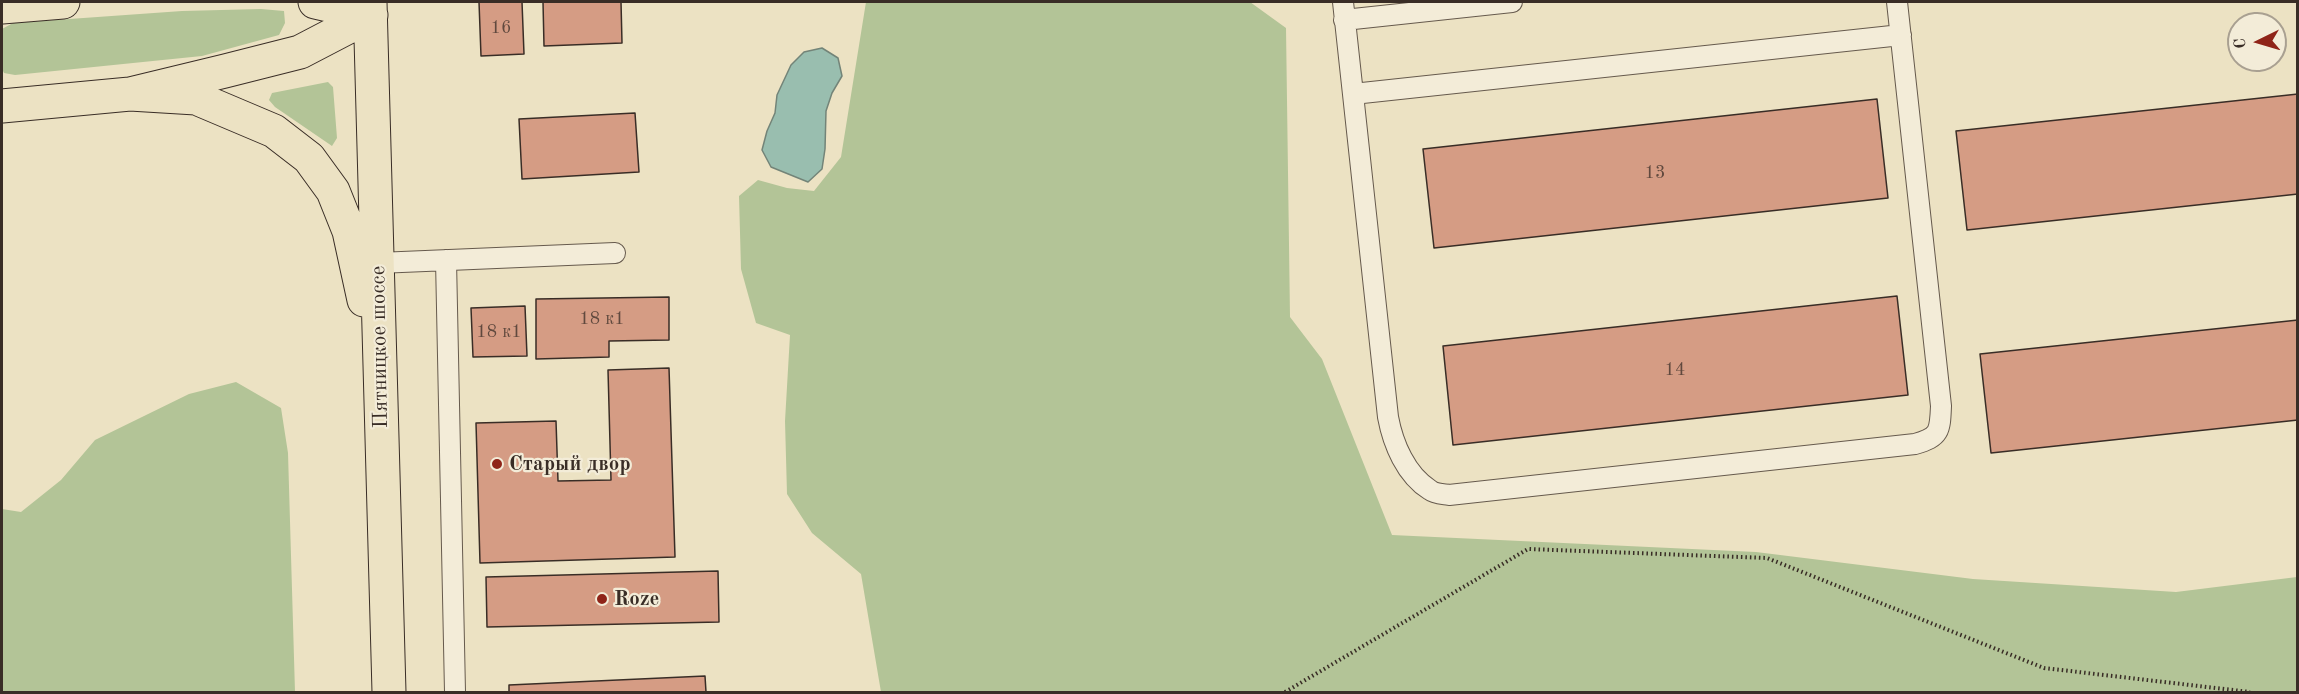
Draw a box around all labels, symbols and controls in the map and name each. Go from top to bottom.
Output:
north arrow [2227,12,2287,72]
house number: 16 [491,17,511,39]
text: С [2233,37,2249,49]
house number: 13 [1645,162,1665,184]
street label: Пятницкое шоссе [366,266,394,428]
house number: 18 к1 [579,308,625,330]
house number: 18 к1 [476,321,522,343]
house number: 14 [1665,359,1685,381]
place label: Старый двор [509,451,631,477]
marker: Старый двор [490,457,504,471]
place label: Roze [614,586,659,612]
marker: Roze [595,592,609,606]

